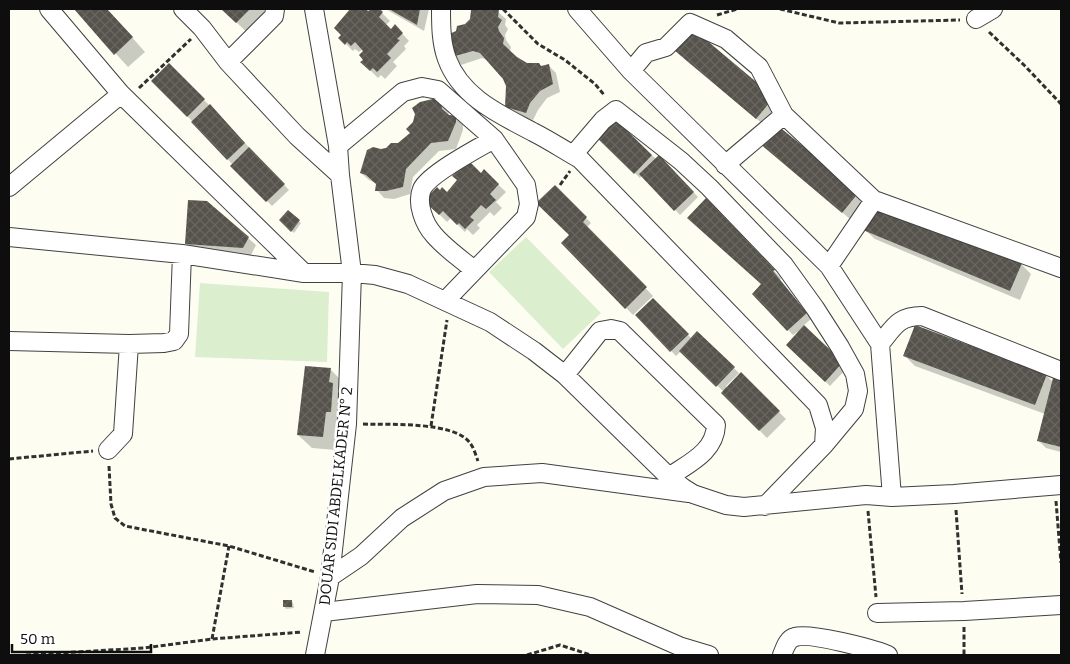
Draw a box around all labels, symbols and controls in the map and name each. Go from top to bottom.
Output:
street label: DOUAR SIDI ABDELKADER N° 2 [316,386,356,606]
scale bar [12,622,151,654]
text: 50 m [20,630,56,648]

